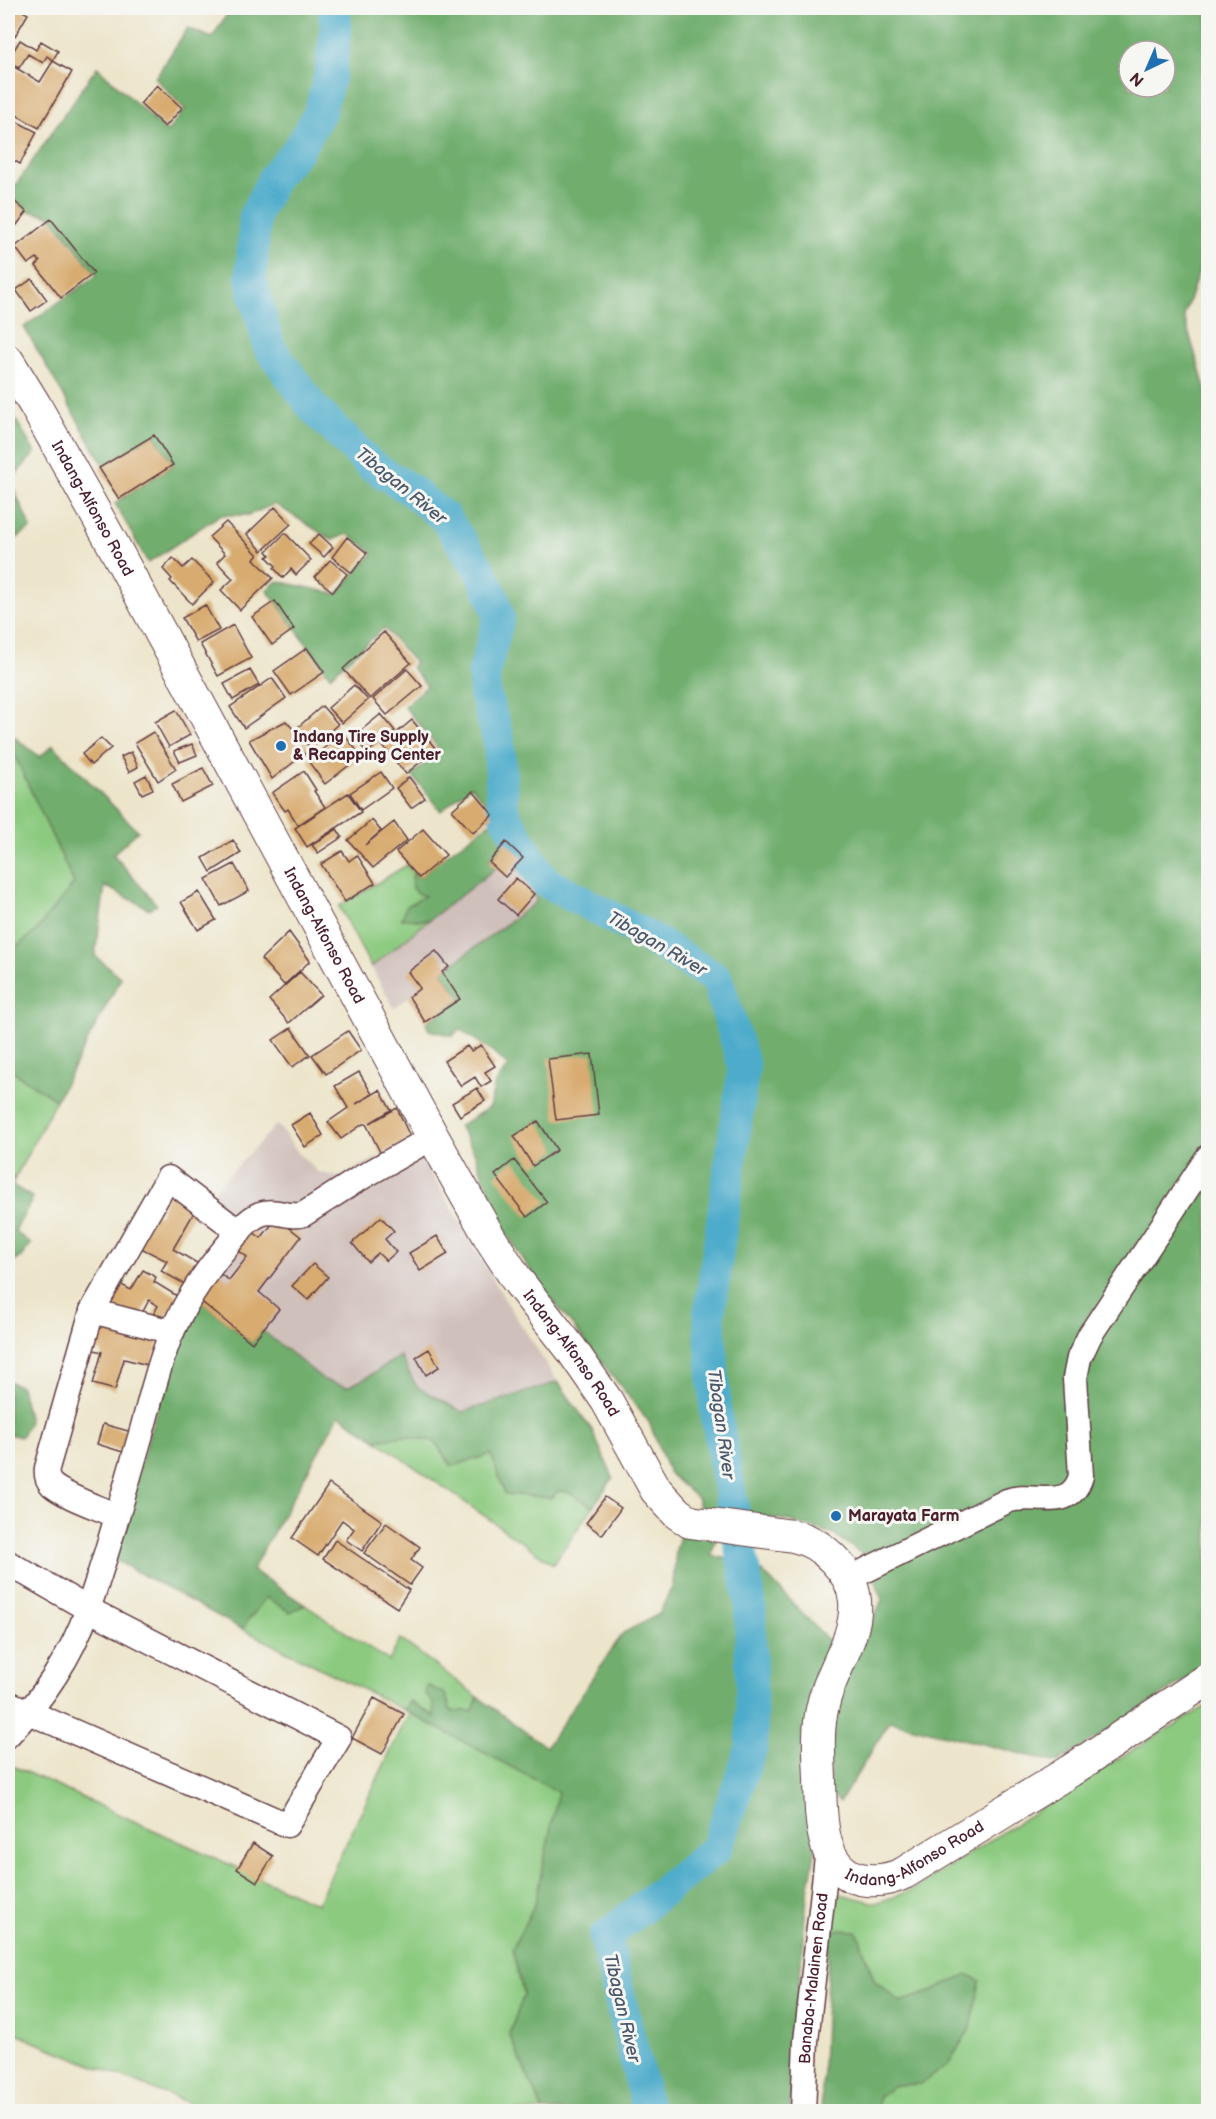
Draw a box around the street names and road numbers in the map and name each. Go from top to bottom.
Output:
street label: Indang-Alfonso Road [47,437,138,580]
street label: Indang-Alfonso Road [280,864,369,1007]
street label: Indang-Alfonso Road [519,1286,623,1420]
street label: Indang-Alfonso Road [842,1817,987,1890]
street label: Banaba-Malainen Road [796,1892,832,2064]

